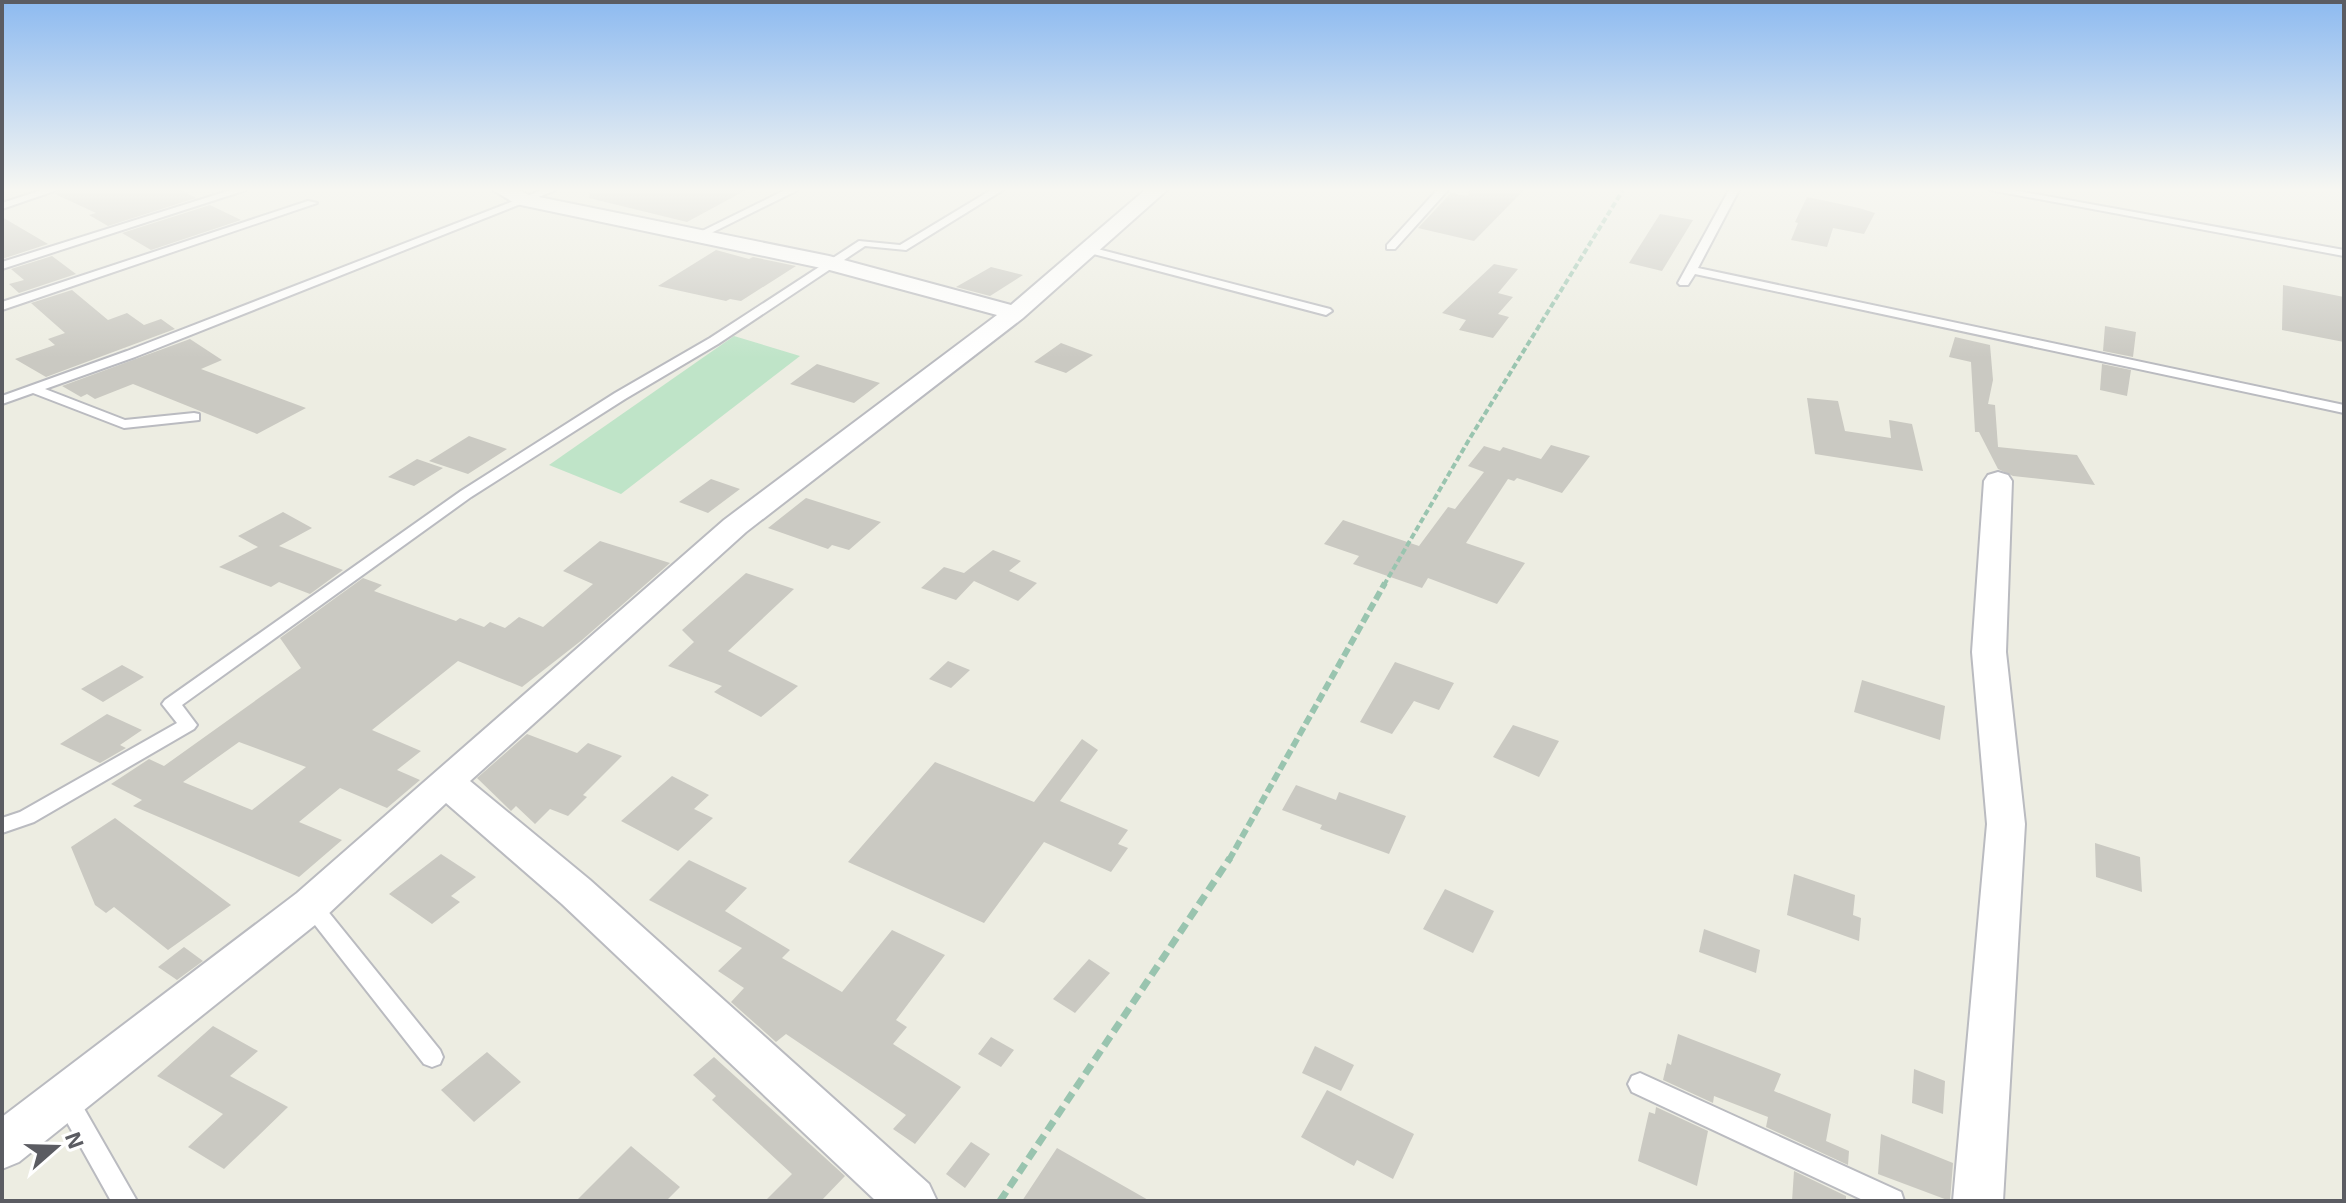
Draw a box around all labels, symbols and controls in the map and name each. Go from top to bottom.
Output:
north arrow [16,1107,96,1187]
text: N [61,1128,91,1152]

